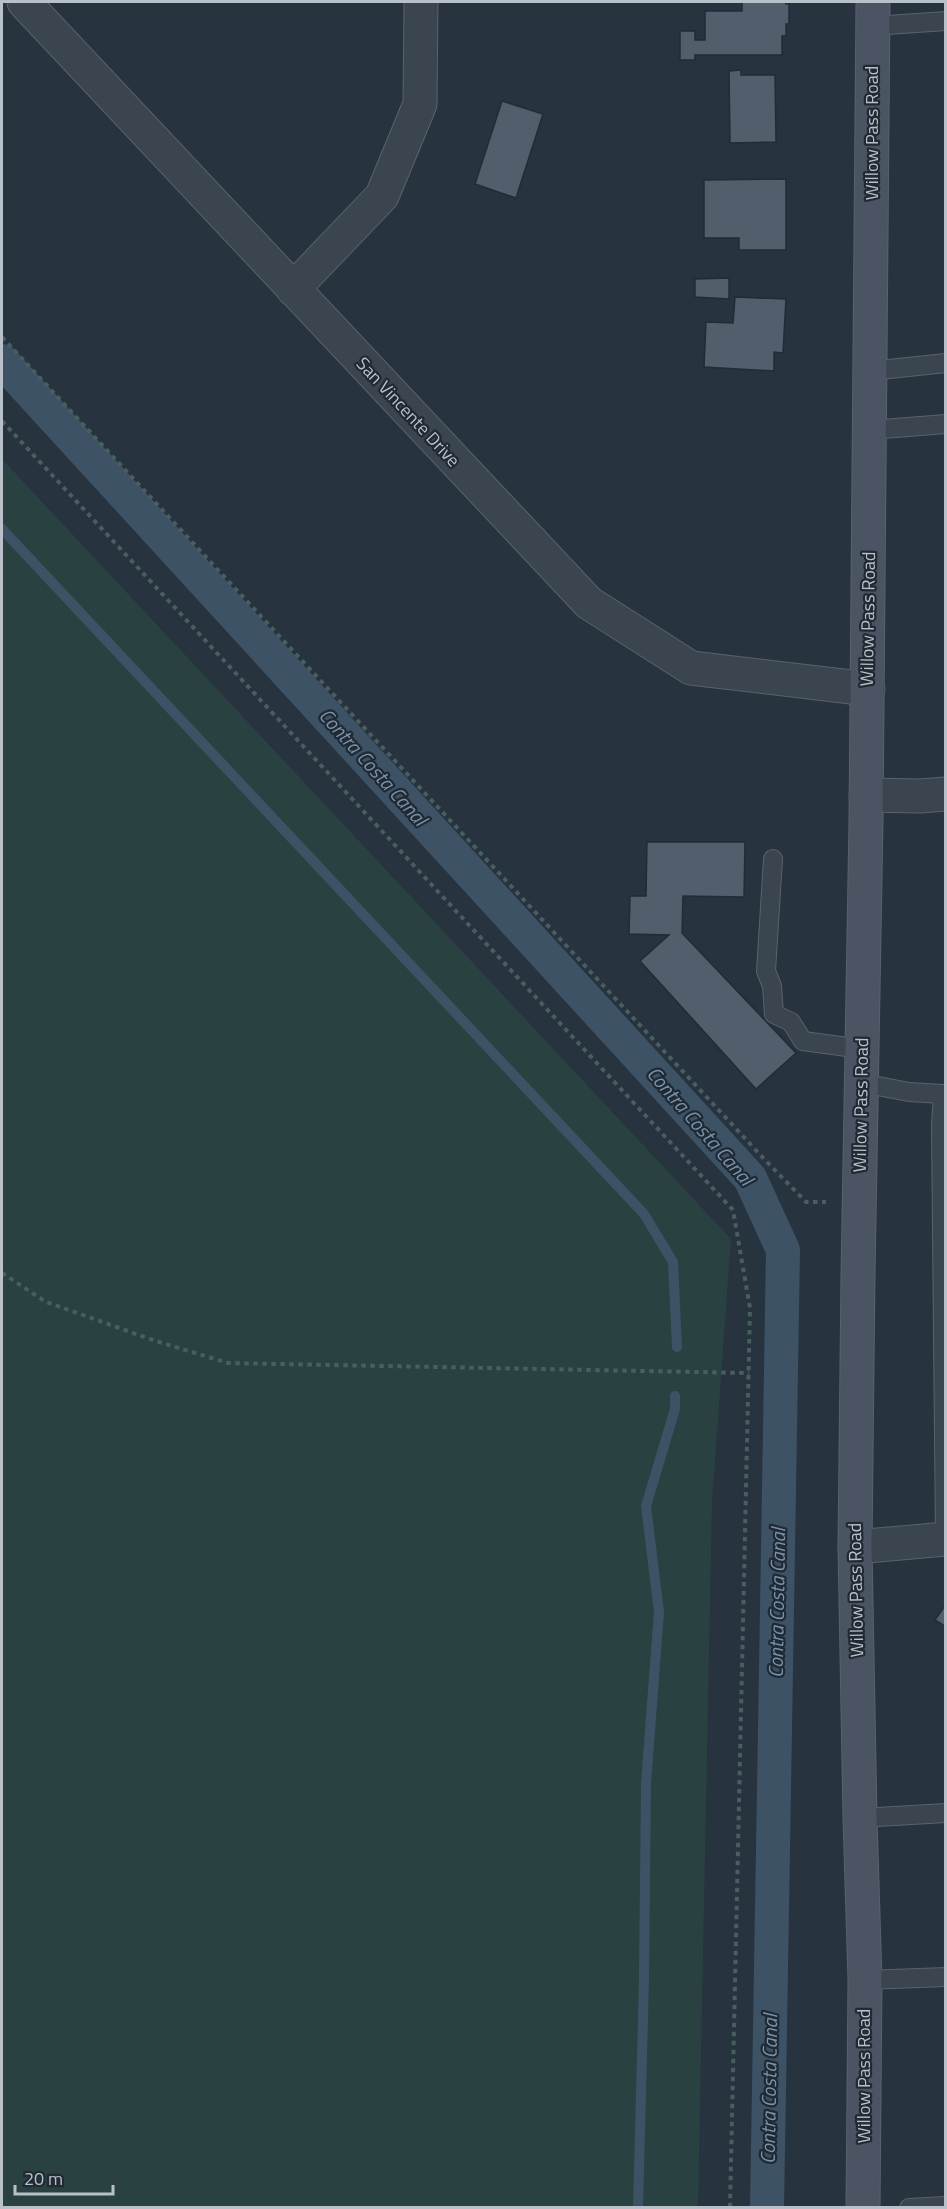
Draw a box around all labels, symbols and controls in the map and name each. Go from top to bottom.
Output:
street label: Willow Pass Road [858,66,885,200]
street label: San Vincente Drive [350,351,467,473]
street label: Willow Pass Road [853,551,882,687]
water label: Contra Costa Canal [312,701,437,835]
street label: Willow Pass Road [846,1037,875,1173]
water label: Contra Costa Canal [640,1059,763,1194]
street label: Willow Pass Road [841,1522,870,1658]
water label: Contra Costa Canal [760,1525,793,1678]
street label: Willow Pass Road [850,2009,877,2143]
water label: Contra Costa Canal [752,2011,785,2164]
scale bar [15,2158,112,2196]
text: 20 m [24,2165,63,2192]

